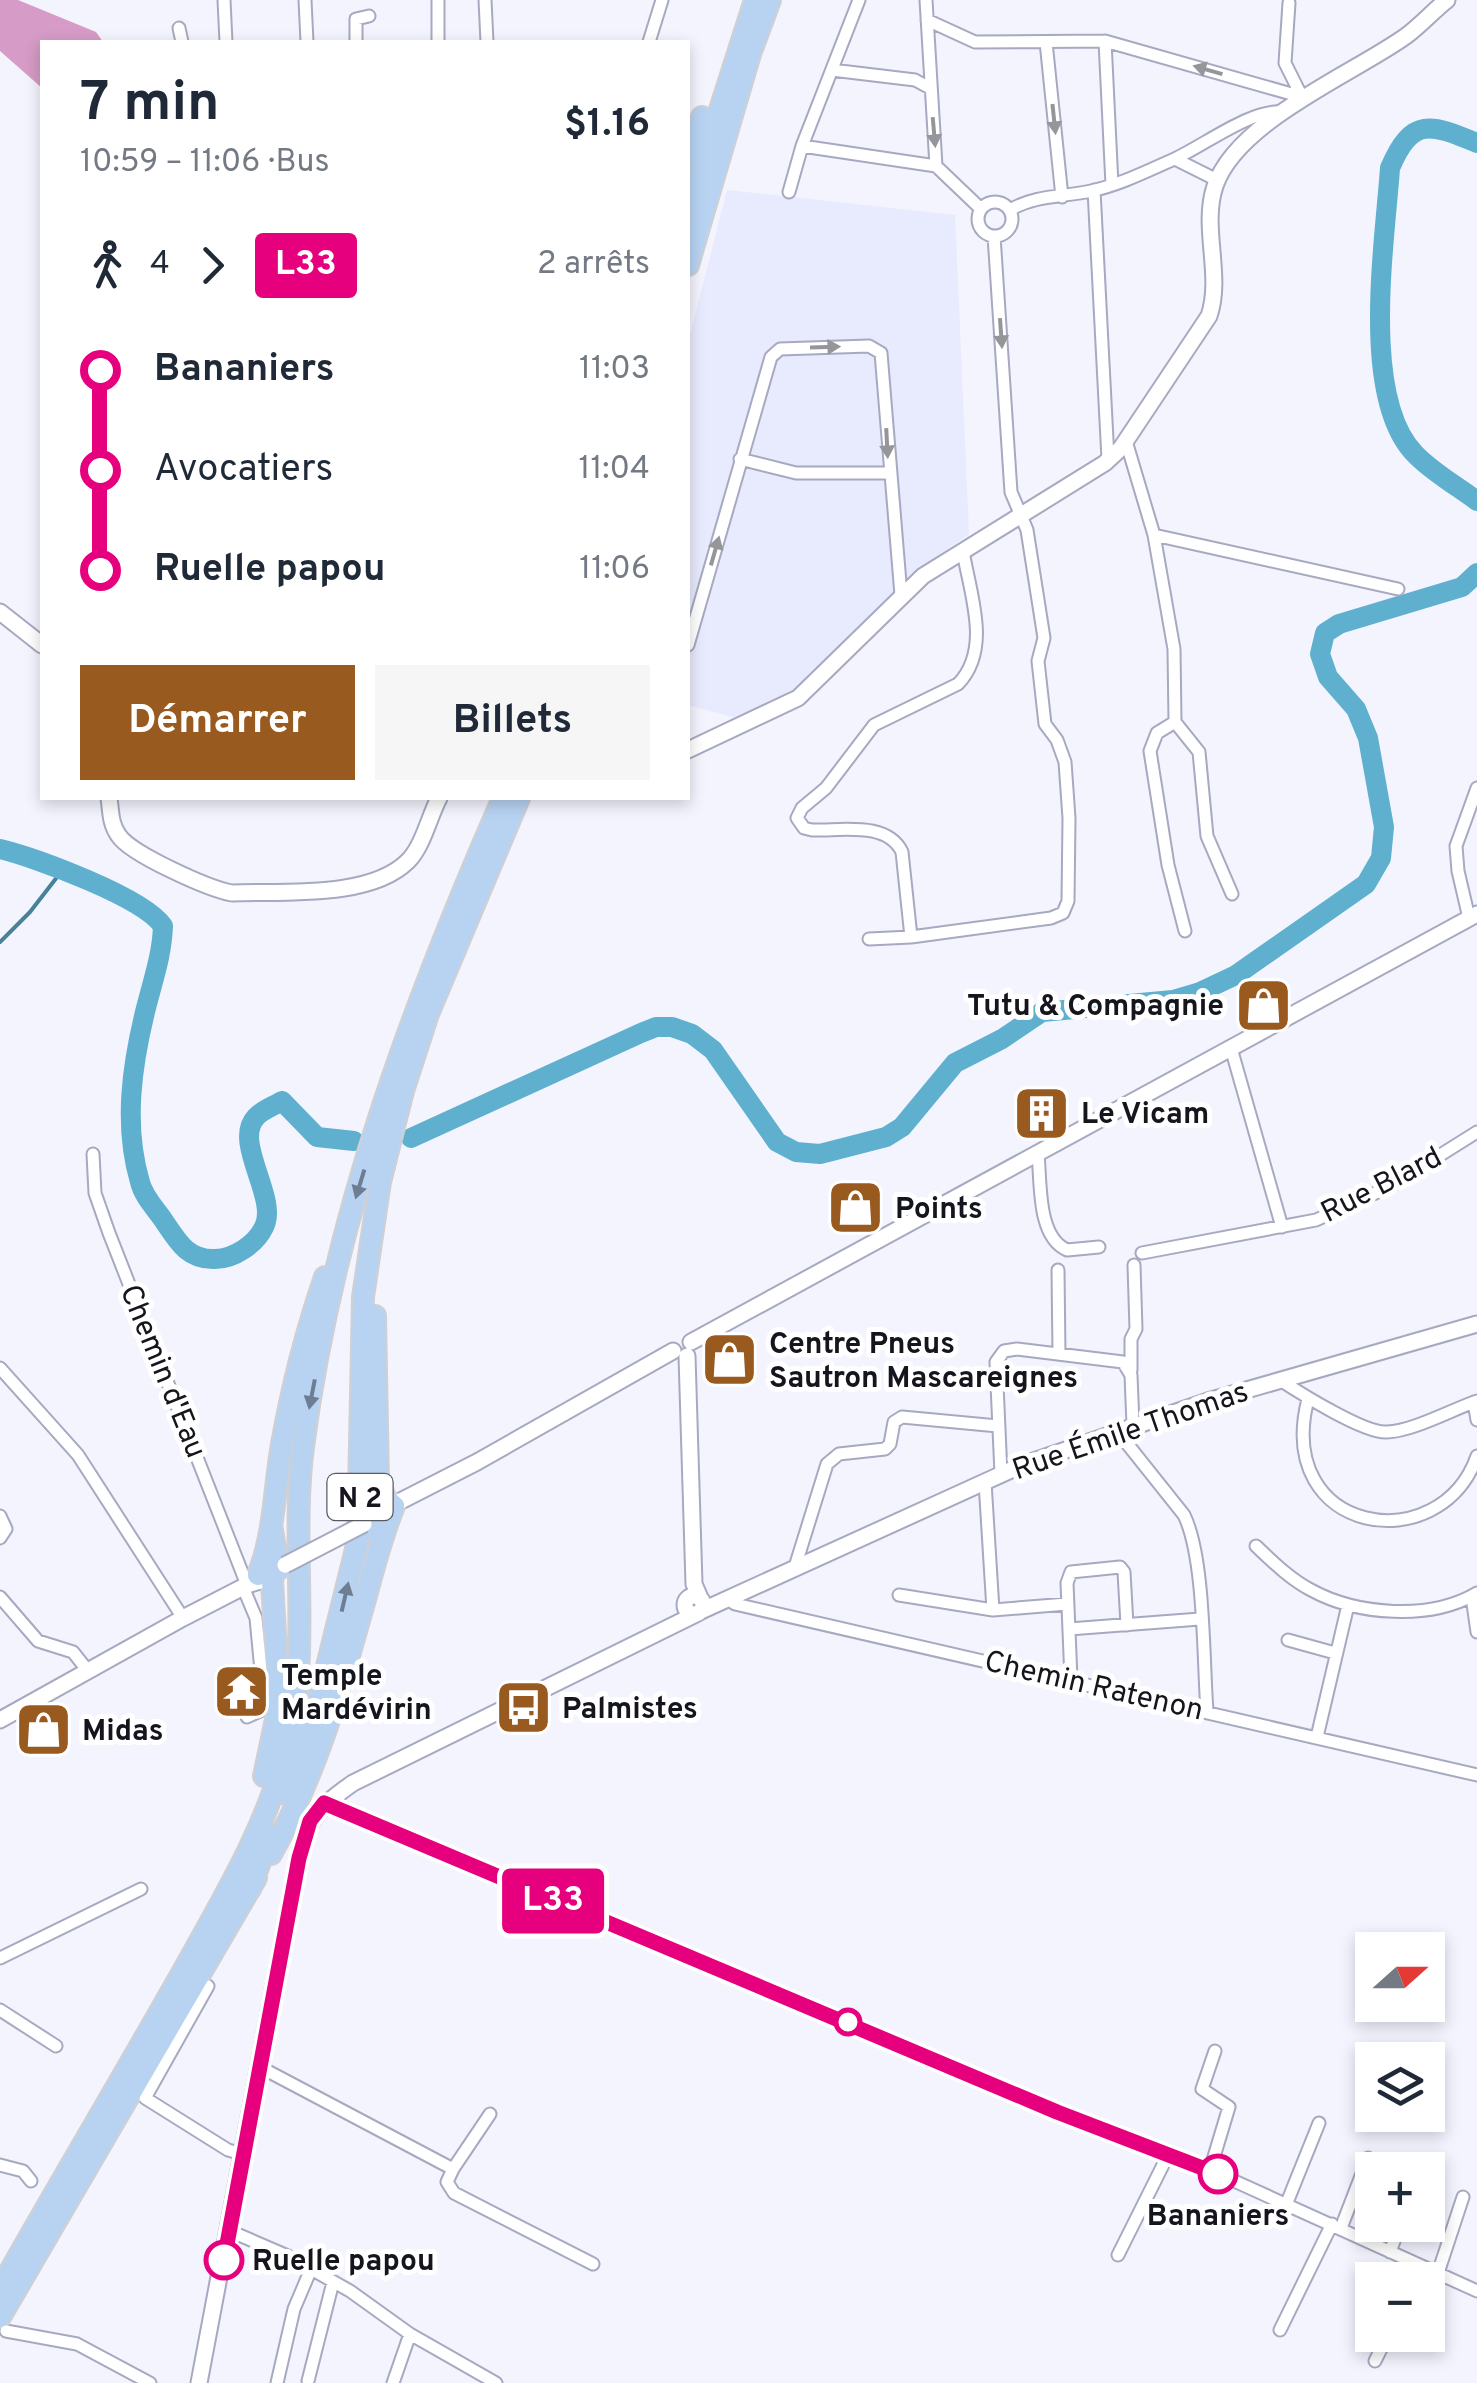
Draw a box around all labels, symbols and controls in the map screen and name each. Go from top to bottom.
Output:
one-way arrow [1192,62,1223,77]
text: 7 min [80,70,220,140]
text: $1.16 [564,101,650,150]
one-way arrow [1046,104,1062,136]
one-way arrow [926,117,942,149]
text: 10:59 – 11:06 · Bus [80,143,329,183]
icon: walk [80,238,135,293]
icon: forward [185,238,240,293]
text: L33 [275,243,337,287]
text: 4 [150,245,170,285]
text: 2 arrêts [537,245,650,285]
one-way arrow [993,318,1009,350]
one-way arrow [809,339,841,355]
text: Bananiers [154,346,335,395]
text: 11:03 [579,350,650,390]
one-way arrow [879,427,895,459]
text: Avocatiers [154,446,333,495]
text: 11:04 [579,450,650,490]
one-way arrow [707,535,723,566]
text: Ruelle papou [154,546,385,595]
text: 11:06 [579,550,650,590]
button: Démarrer [80,665,355,780]
button: Billets [375,665,650,780]
shop icon: Tutu & Compagnie [1233,975,1293,1035]
place label: Tutu & Compagnie [967,989,1224,1026]
building icon: Le Vicam [1012,1083,1072,1143]
place label: Le Vicam [1081,1097,1209,1134]
street label: Rue Blard [1315,1140,1449,1232]
one-way arrow [352,1169,367,1200]
shop icon: Points [826,1178,886,1238]
place label: Points [895,1192,983,1229]
street label: Chemin d'Eau [110,1280,213,1464]
place label: Centre Pneus Sautron Mascareignes [769,1327,1078,1398]
shop icon: Centre Pneus Sautron Mascareignes [700,1330,760,1390]
street label: Rue Émile Thomas [1007,1373,1254,1490]
one-way arrow [304,1379,319,1410]
road number: N 2 [328,1474,392,1520]
one-way arrow [338,1581,353,1612]
street label: Chemin Ratenon [980,1644,1206,1731]
place label: Temple Mardévirin [281,1659,432,1730]
temple icon: Temple Mardévirin [212,1662,272,1722]
bus stop icon: Palmistes [493,1678,553,1738]
place label: Palmistes [562,1692,698,1729]
shop icon: Midas [13,1700,73,1760]
place label: Midas [82,1714,164,1751]
line badge: L33 [496,1868,610,1934]
text: L33 [522,1879,584,1923]
north arrow [1355,1932,1445,2022]
map controls [1355,1932,1445,2352]
unlabelled marker [835,2009,861,2035]
button: layers [1355,2042,1445,2132]
button: + [1355,2152,1445,2242]
marker: Bananiers [1199,2155,1237,2193]
place label: Bananiers [1147,2199,1289,2236]
marker: Ruelle papou [205,2241,243,2279]
place label: Ruelle papou [252,2244,435,2281]
button: − [1355,2262,1445,2352]

